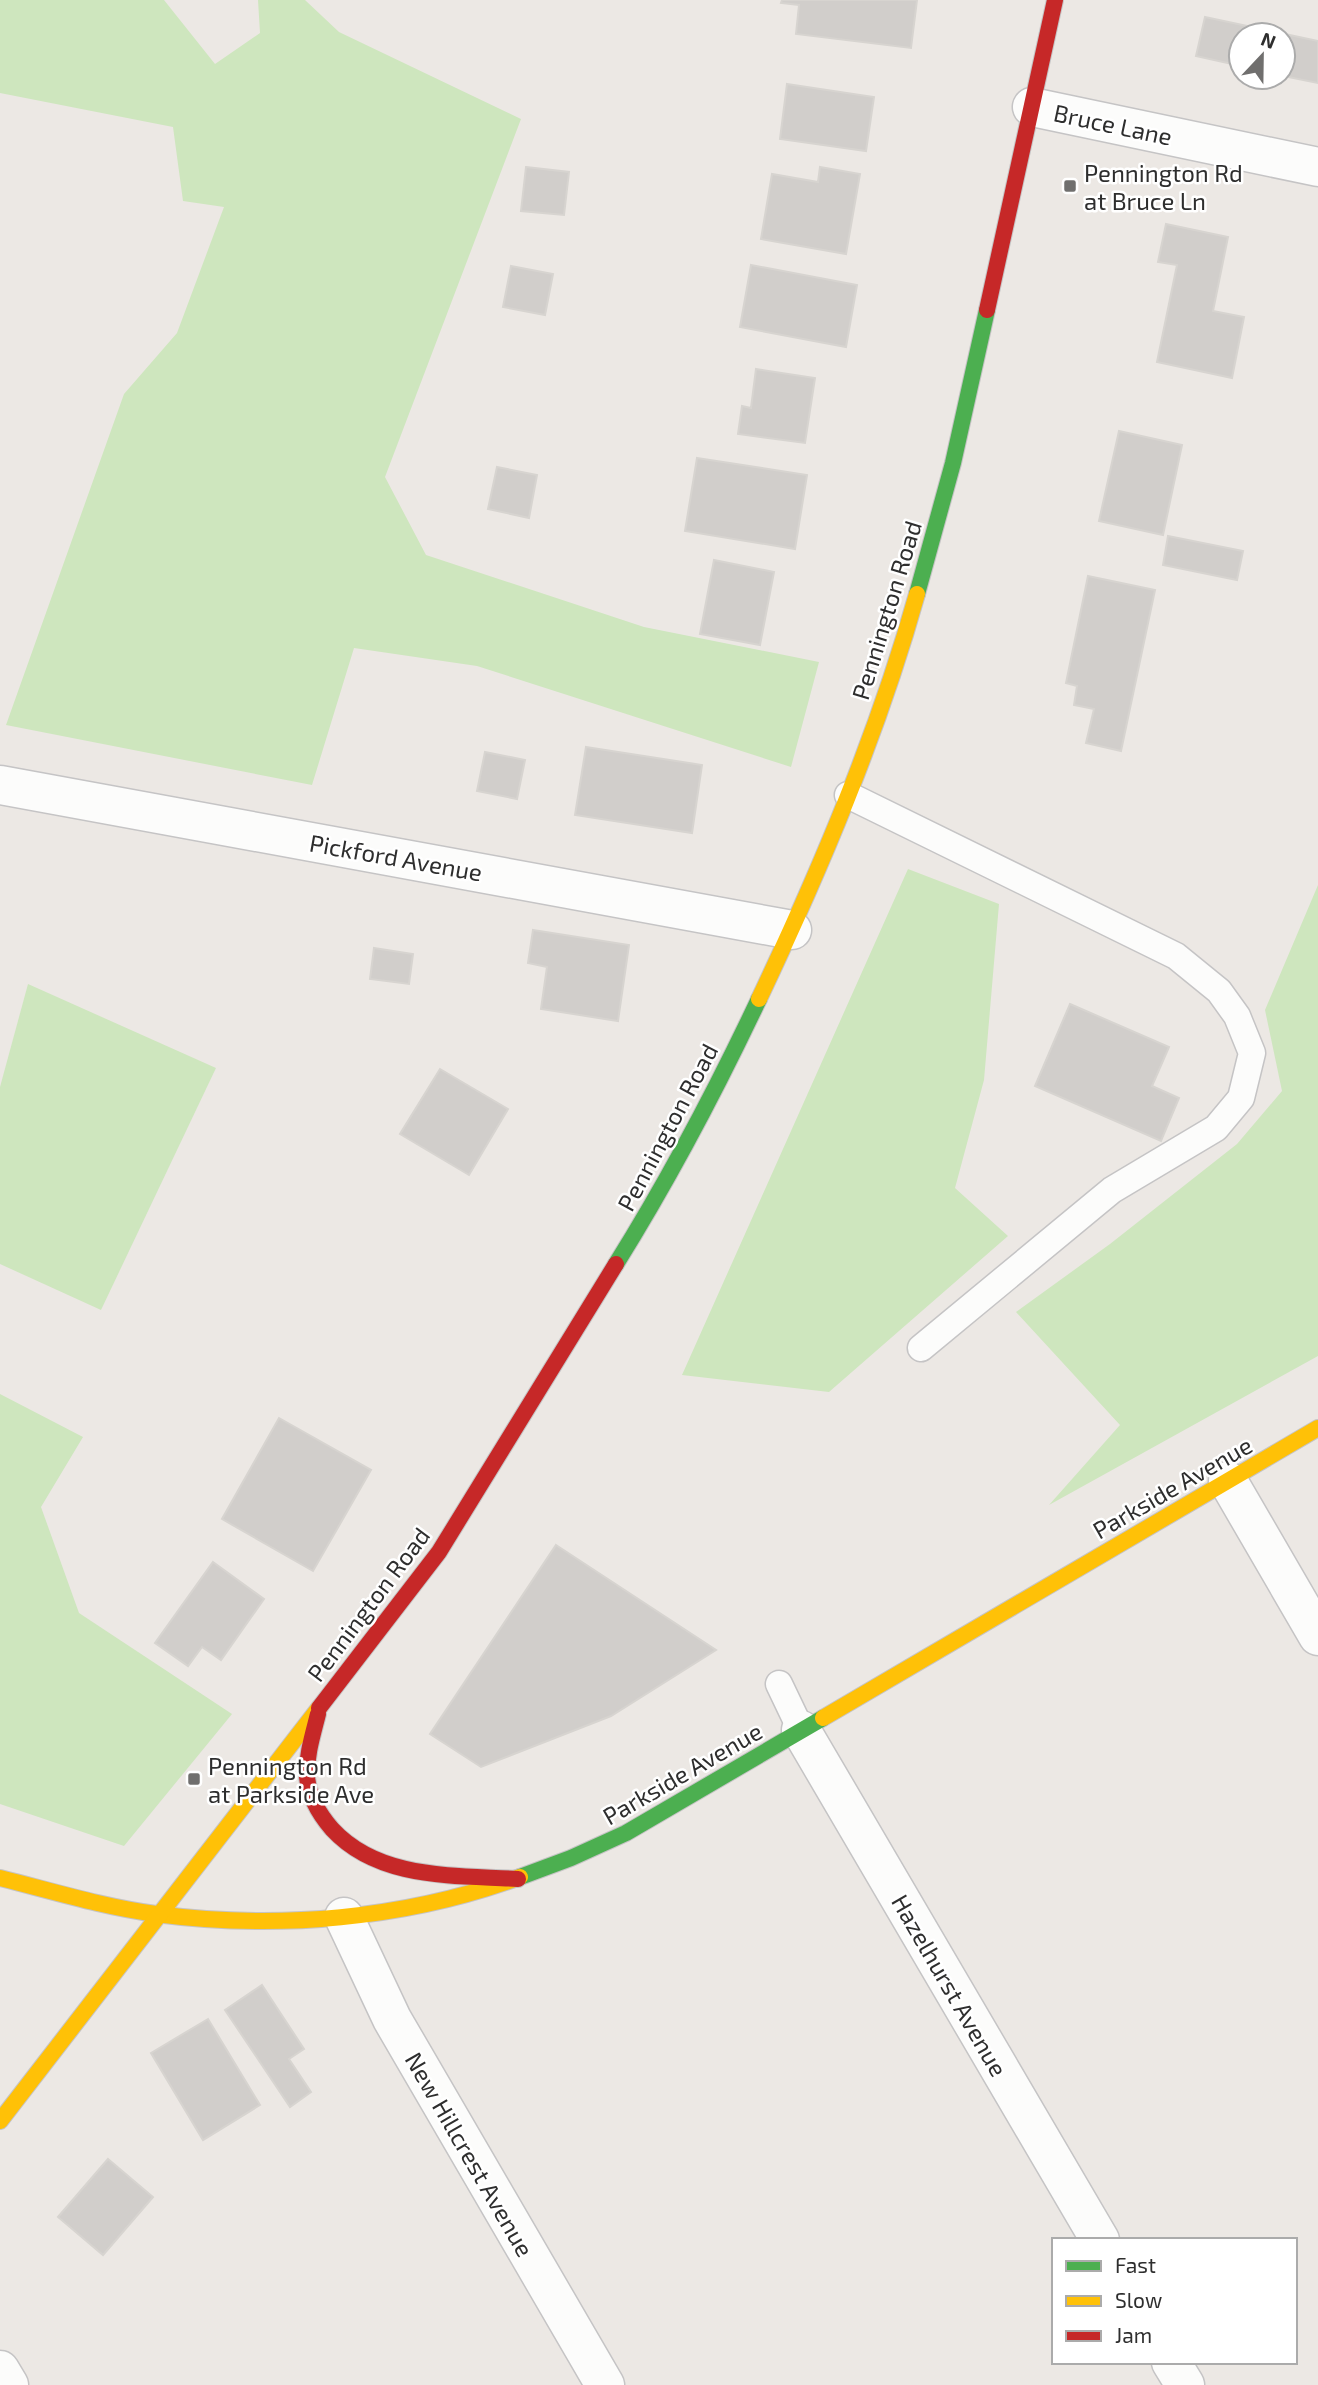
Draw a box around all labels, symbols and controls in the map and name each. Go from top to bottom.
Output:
north arrow [1227,21,1297,91]
text: N [1258,27,1279,53]
street label: Bruce Lane [1051,97,1175,151]
place label: Pennington Rd at Bruce Ln [1084,158,1243,215]
marker: Pennington Rd at Bruce Ln [1062,178,1078,194]
street label: Pennington Road [845,517,927,703]
street label: Pickford Avenue [307,828,485,886]
street label: Pennington Road [611,1038,723,1216]
street label: Parkside Avenue [1087,1430,1257,1544]
street label: Pennington Road [301,1521,435,1687]
street label: Parkside Avenue [597,1716,767,1830]
place label: Pennington Rd at Parkside Ave [208,1751,374,1808]
marker: Pennington Rd at Parkside Ave [186,1771,202,1787]
street label: Hazelhurst Avenue [886,1889,1014,2081]
street label: New Hillcrest Avenue [400,2047,540,2261]
legend [1052,2238,1297,2364]
text: Fast [1115,2252,1156,2277]
text: Slow [1115,2287,1162,2312]
text: Jam [1115,2322,1152,2347]

